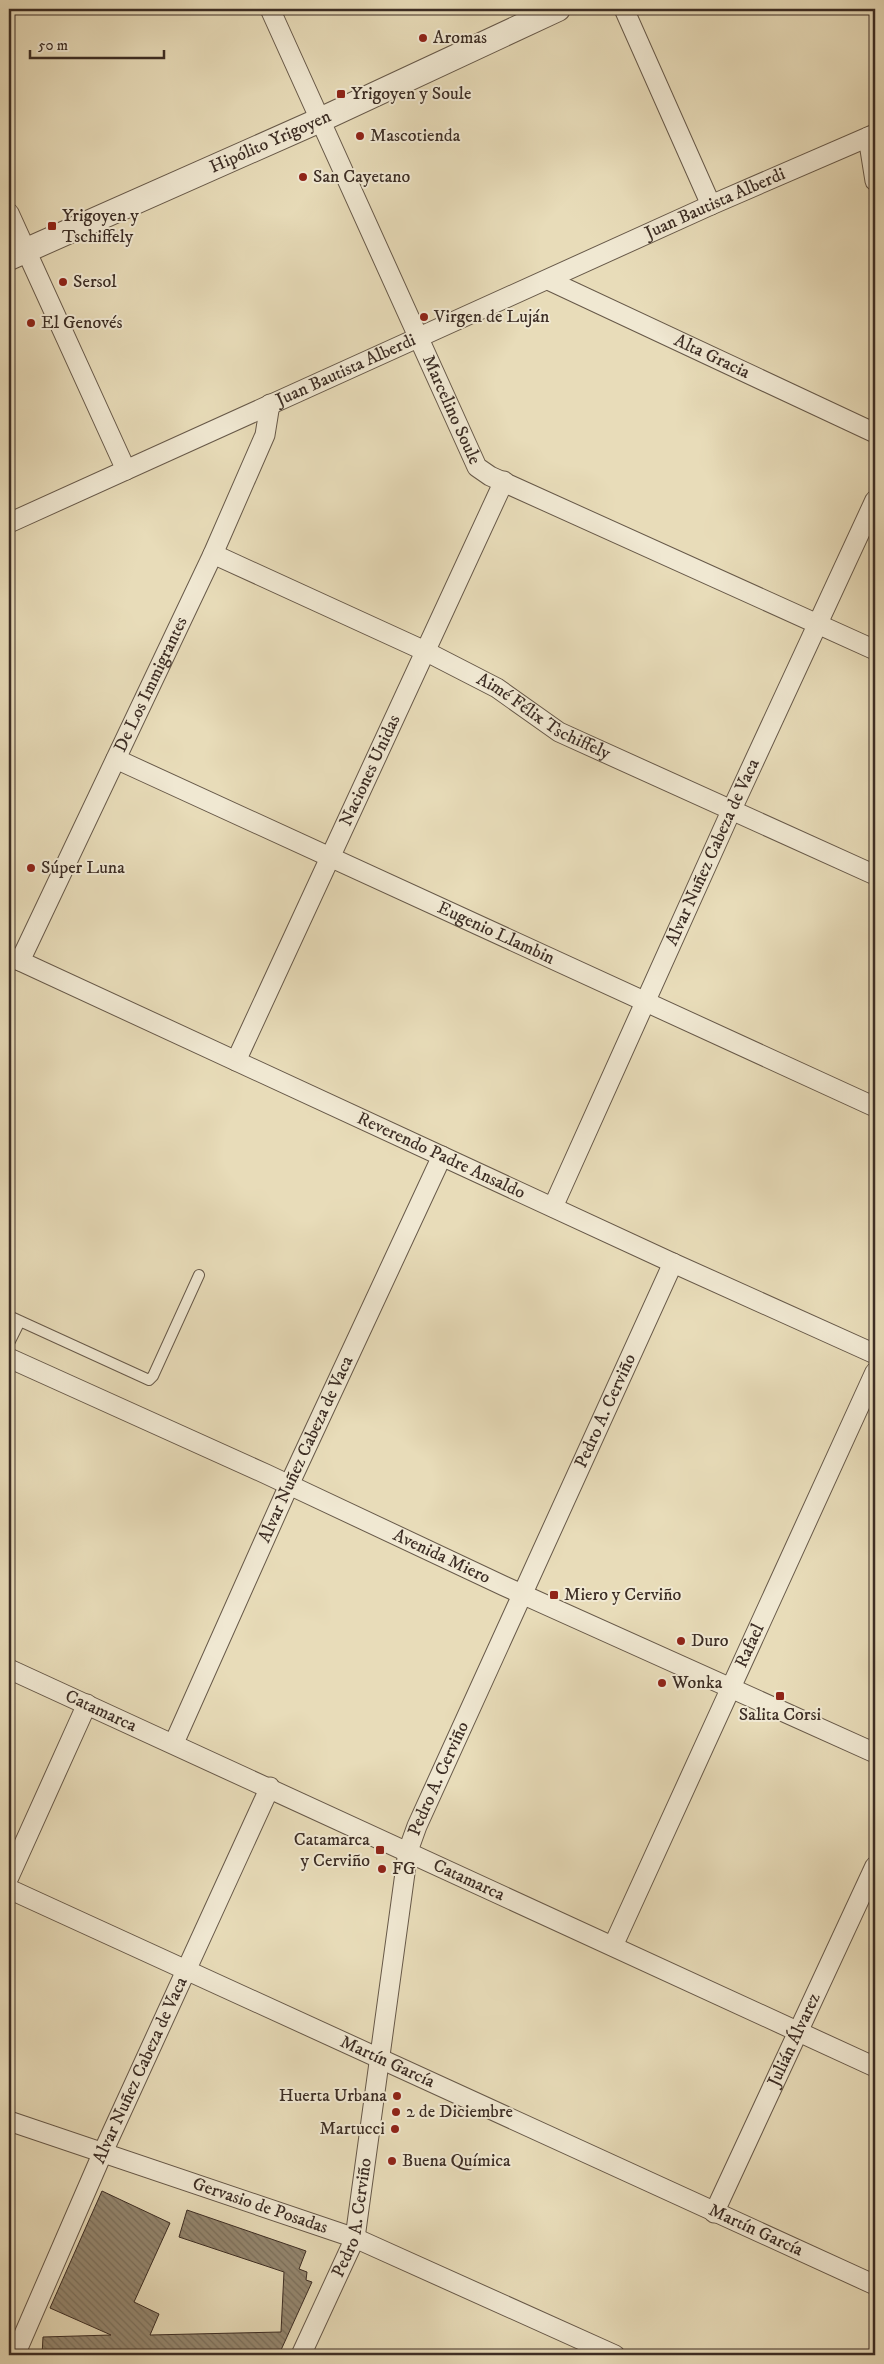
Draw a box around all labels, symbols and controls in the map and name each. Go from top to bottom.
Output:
place label: Aromas [433,27,487,49]
scale bar [30,28,164,60]
marker: Aromas [417,32,429,44]
text: 50 m [38,36,68,55]
place label: Yrigoyen y Soule [351,83,471,105]
marker: Yrigoyen y Soule [335,88,347,100]
street label: Hipólito Yrigoyen [206,105,335,178]
place label: Mascotienda [370,125,461,147]
marker: Mascotienda [354,130,366,142]
street label: Juan Bautista Alberdi [640,163,789,245]
place label: San Cayetano [313,166,411,188]
marker: San Cayetano [297,171,309,183]
place label: Yrigoyen y Tschiffely [62,205,139,248]
marker: Yrigoyen y Tschiffely [46,220,58,232]
place label: Sersol [73,271,117,293]
marker: Sersol [57,276,69,288]
place label: Virgen de Luján [433,306,550,328]
marker: Virgen de Luján [418,311,430,323]
place label: El Genovés [41,312,122,334]
marker: El Genovés [25,317,37,329]
street label: Juan Bautista Alberdi [271,329,419,412]
street label: Alta Gracia [671,330,754,384]
street label: Marcelino Soule [417,352,485,468]
street label: De Los Immigrantes [110,613,193,756]
street label: Aimé Félix Tschiffely [473,668,614,765]
street label: Naciones Unidas [335,711,405,830]
street label: Alvar Nuñez Cabeza de Vaca [661,755,765,949]
place label: Súper Luna [41,857,125,879]
marker: Súper Luna [25,862,37,874]
street label: Eugenio Llambin [434,897,559,970]
street label: Reverendo Padre Ansaldo [354,1107,529,1204]
street label: Pedro A. Cerviño [570,1350,641,1471]
street label: Alvar Nuñez Cabeza de Vaca [254,1352,359,1546]
street label: Avenida Miero [389,1524,494,1589]
place label: Miero y Cerviño [564,1584,682,1606]
marker: Miero y Cerviño [548,1589,560,1601]
street label: Rafael [730,1620,770,1671]
place label: Duro [691,1630,729,1652]
marker: Duro [675,1635,687,1647]
place label: Wonka [671,1672,723,1694]
marker: Wonka [656,1677,668,1689]
street label: Catamarca [62,1685,140,1737]
marker: Salita Corsi [774,1690,786,1702]
place label: Salita Corsi [739,1704,821,1726]
street label: Pedro A. Cerviño [403,1718,474,1839]
place label: Catamarca y Cerviño [294,1829,370,1872]
marker: Catamarca y Cerviño [374,1844,386,1856]
street label: Catamarca [430,1854,508,1906]
place label: FG [392,1858,416,1880]
marker: FG [376,1863,388,1875]
street label: Alvar Nuñez Cabeza de Vaca [88,1973,193,2167]
street label: Julián Álvarez [762,1989,826,2092]
street label: Martín García [337,2031,438,2093]
place label: Huerta Urbana [279,2085,387,2107]
marker: Huerta Urbana [391,2090,403,2102]
place label: 2 de Diciembre [406,2101,513,2123]
marker: 2 de Diciembre [390,2106,402,2118]
place label: Martucci [320,2118,385,2140]
marker: Martucci [389,2123,401,2135]
place label: Buena Química [402,2150,511,2172]
marker: Buena Química [386,2155,398,2167]
street label: Pedro A. Cerviño [327,2156,377,2281]
street label: Gervasio de Posadas [190,2173,331,2239]
street label: Martín García [705,2199,807,2262]

